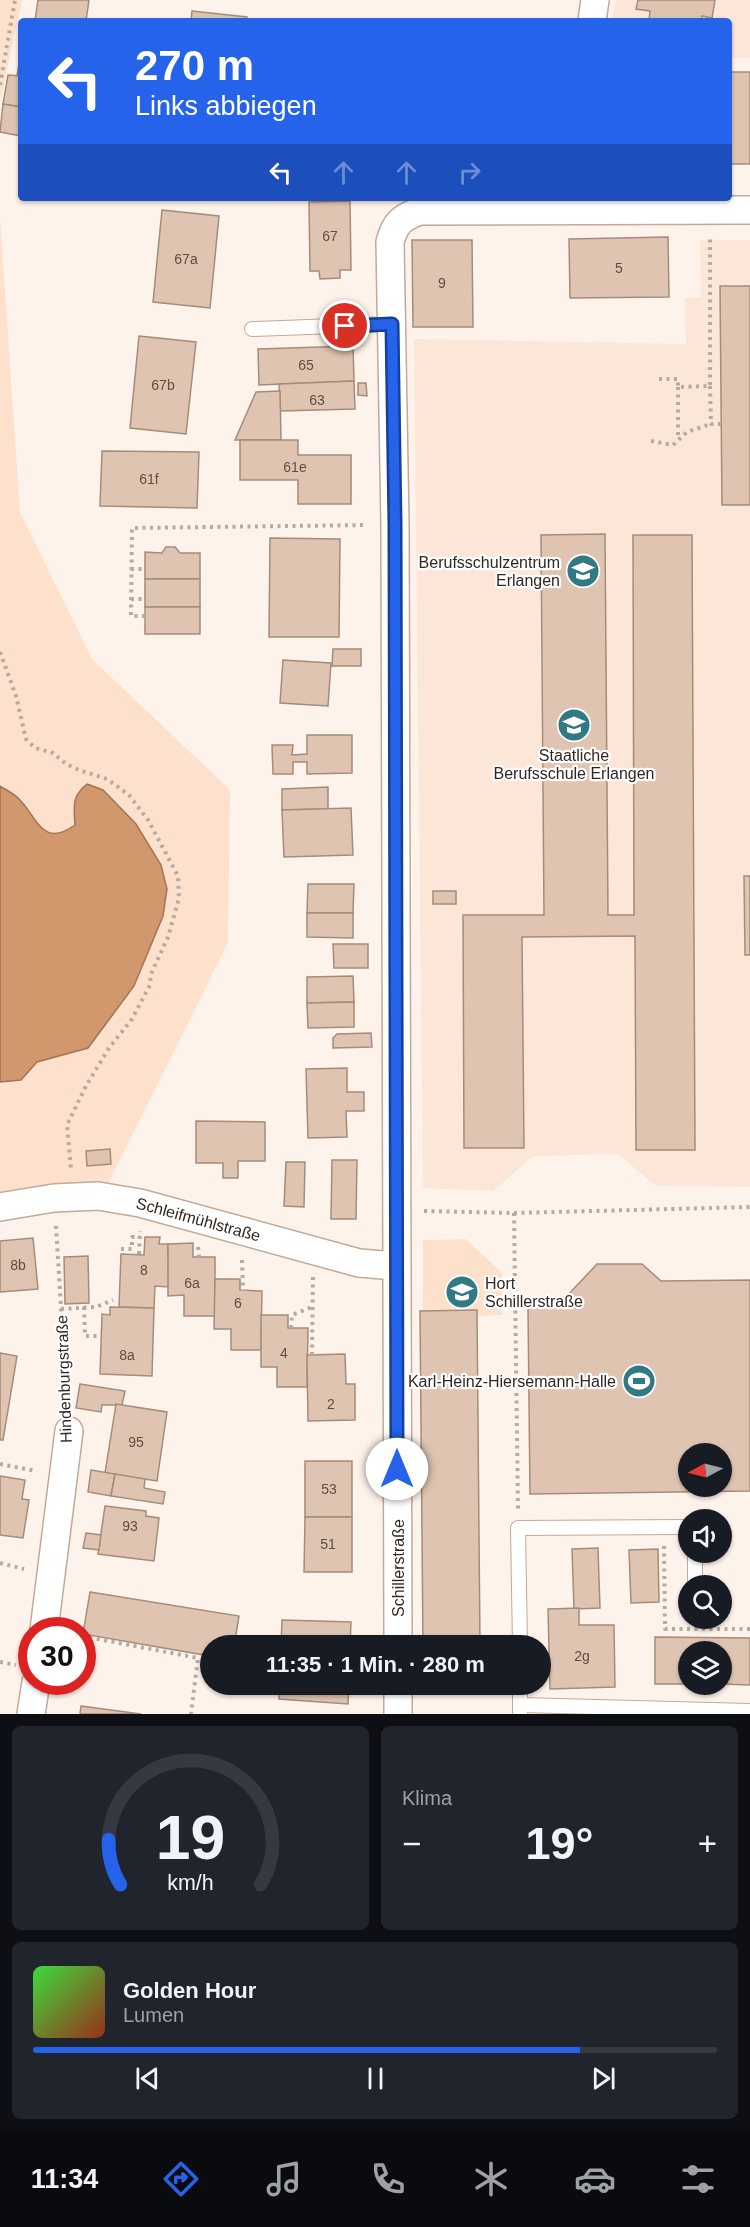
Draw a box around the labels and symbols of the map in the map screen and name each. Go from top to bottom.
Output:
house number: 67 [322,228,338,244]
house number: 67a [174,251,198,267]
house number: 5 [615,260,623,276]
house number: 9 [438,275,446,291]
pin [319,300,370,351]
house number: 65 [298,357,314,373]
house number: 67b [151,377,175,393]
house number: 63 [309,392,325,408]
house number: 61e [283,459,307,475]
house number: 61f [139,471,159,487]
school or university icon: Berufsschulzentrum Erlangen [565,553,601,589]
place label: Berufsschulzentrum Erlangen [419,554,560,589]
school or university icon: Staatliche Berufsschule Erlangen [556,707,592,743]
place label: Staatliche Berufsschule Erlangen [494,747,654,782]
street label: Schleifmühlstraße [134,1194,263,1244]
house number: 8b [10,1257,26,1273]
house number: 8 [140,1262,148,1278]
school or university icon: Hort Schillerstraße [444,1274,480,1310]
house number: 6a [184,1275,200,1291]
place label: Hort Schillerstraße [485,1275,583,1310]
house number: 6 [234,1295,242,1311]
street label: Hindenburgstraße [53,1315,75,1443]
house number: 4 [280,1345,288,1361]
house number: 8a [119,1347,135,1363]
sports icon: Karl-Heinz-Hiersemann-Halle [621,1363,657,1399]
place label: Karl-Heinz-Hiersemann-Halle [408,1373,616,1390]
house number: 2 [327,1396,335,1412]
house number: 95 [128,1434,144,1450]
position arrow [365,1437,429,1501]
north arrow [678,1443,732,1497]
house number: 53 [321,1481,337,1497]
house number: 93 [122,1518,138,1534]
street label: Schillerstraße [390,1519,407,1617]
house number: 51 [320,1536,336,1552]
speed limit sign: 30 [18,1617,96,1695]
house number: 2g [574,1648,590,1664]

